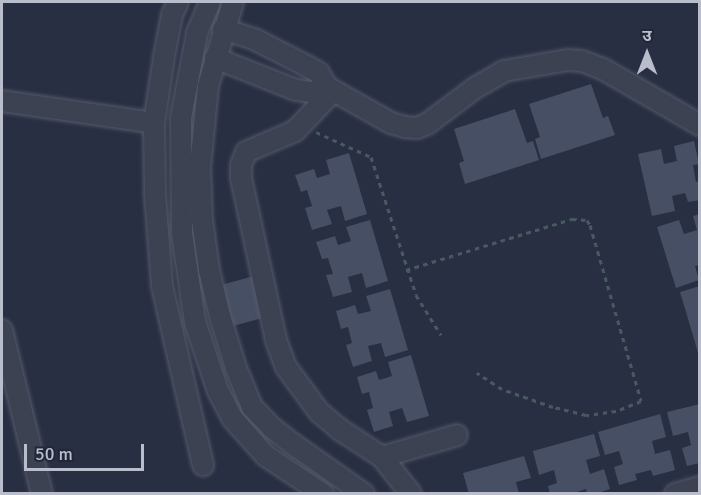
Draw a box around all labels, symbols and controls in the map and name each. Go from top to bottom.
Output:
north arrow [617,24,677,84]
text: उ [642,26,652,46]
scale bar [27,432,147,470]
text: 50 m [35,443,73,465]

